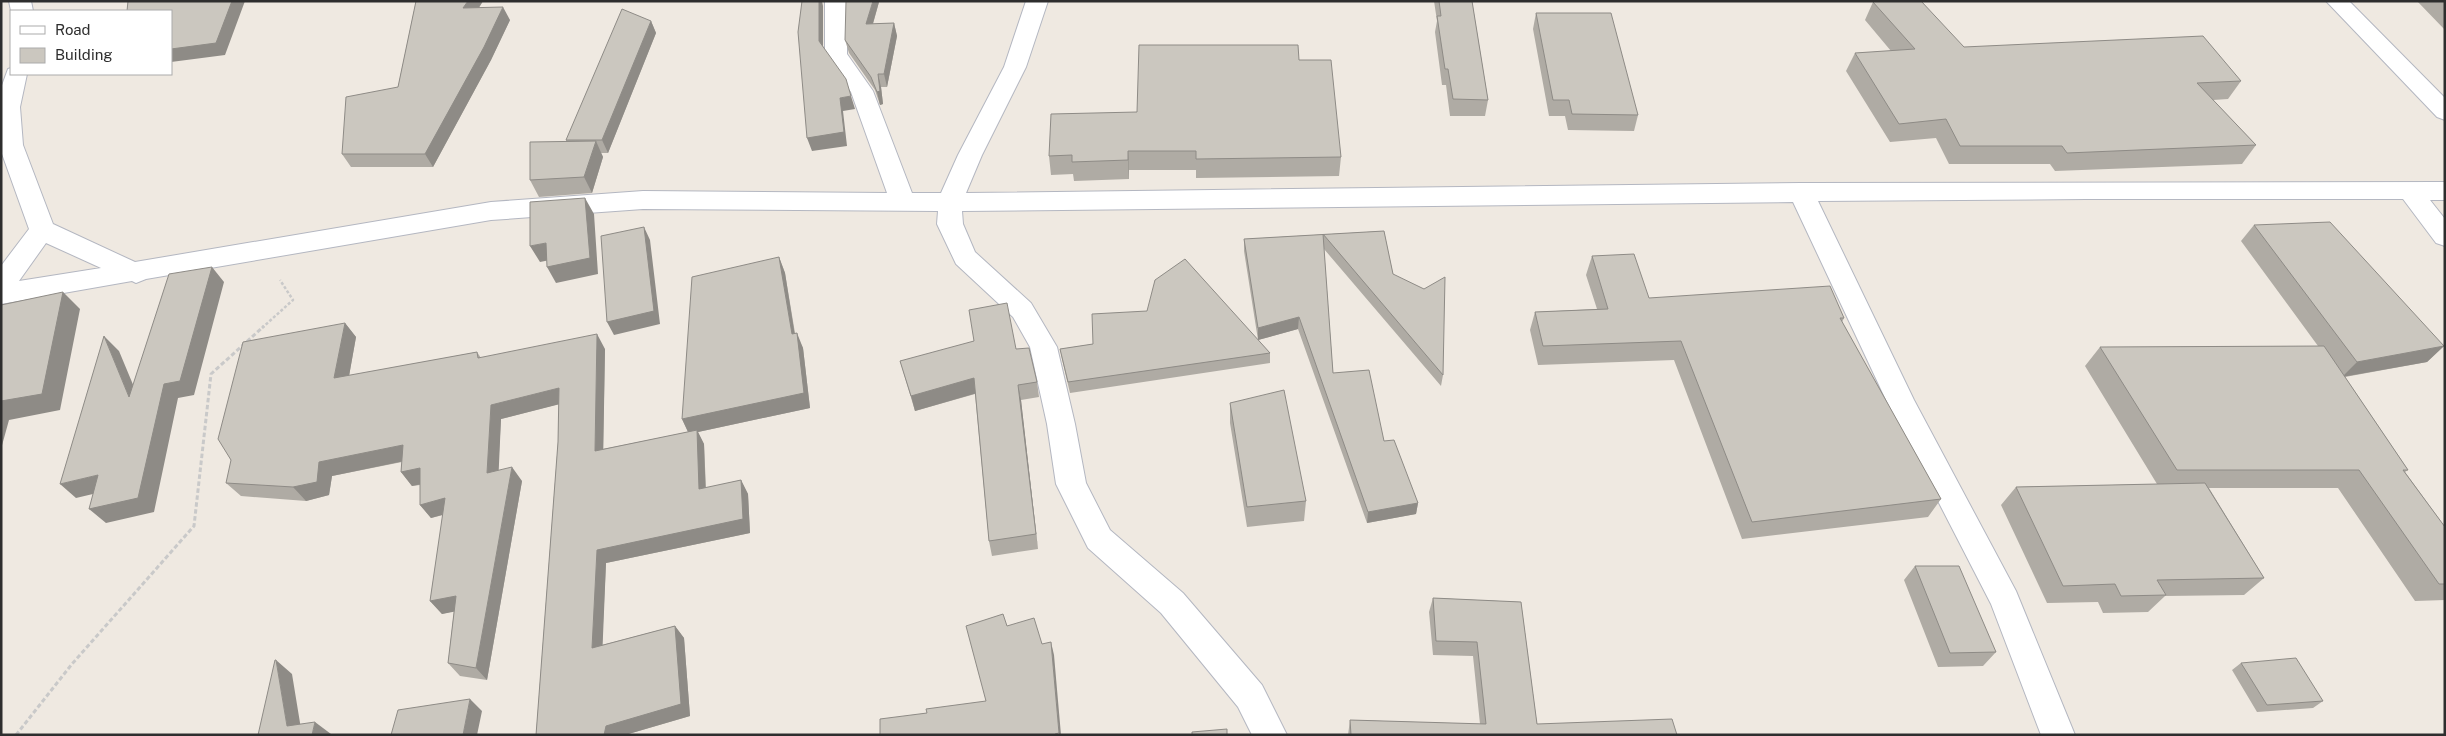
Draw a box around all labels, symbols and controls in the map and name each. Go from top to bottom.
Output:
legend [10,10,172,75]
text: Road [55,21,91,38]
text: Building [55,46,113,63]

